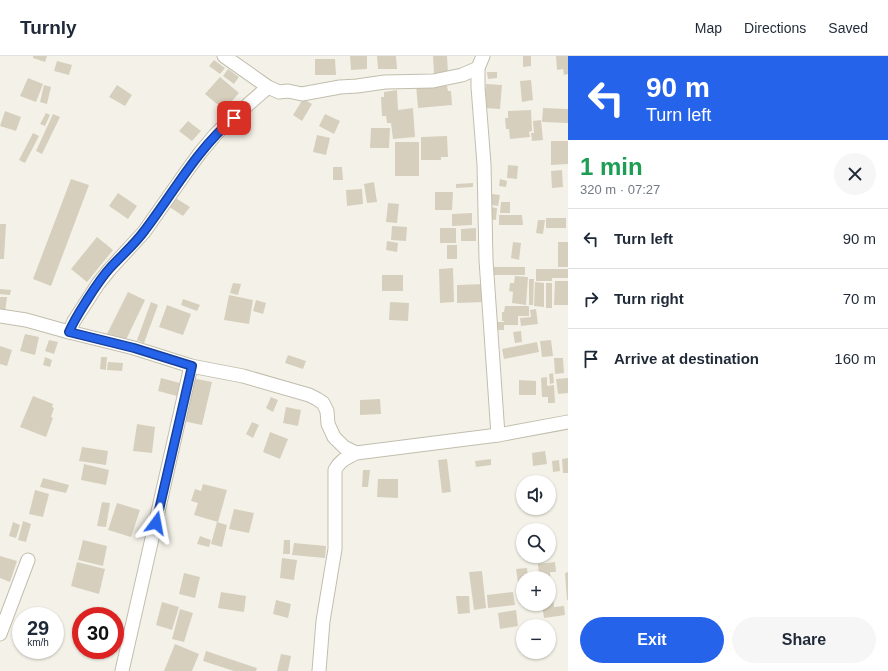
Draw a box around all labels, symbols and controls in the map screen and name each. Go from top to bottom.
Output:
text: Turnly [20,17,77,38]
text: Map [695,20,722,36]
text: Directions [744,20,806,36]
text: Saved [828,20,868,36]
icon: left [580,72,632,124]
text: 90 m [646,72,710,103]
pin [217,101,251,135]
text: Turn left [646,105,711,125]
icon: arrive [223,107,245,129]
text: 1 min [580,153,643,180]
button: close [834,153,876,195]
text: 320 m · 07:27 [580,182,660,197]
icon: left [580,228,602,250]
text: Turn left [614,230,673,247]
text: 90 m [843,230,876,247]
icon: right [580,288,602,310]
text: Turn right [614,290,684,307]
text: 70 m [843,290,876,307]
icon: arrive [580,348,602,370]
text: Arrive at destination [614,350,759,367]
text: 160 m [834,350,876,367]
map controls [516,475,556,659]
button: sound [516,475,556,515]
position arrow [135,502,177,544]
button: search [516,523,556,563]
button: + [516,571,556,611]
speed limit sign: 30 [72,607,124,659]
text: 29 [27,617,49,639]
button: Exit [580,617,724,663]
button: Share [732,617,876,663]
button: − [516,619,556,659]
text: km/h [27,637,49,648]

